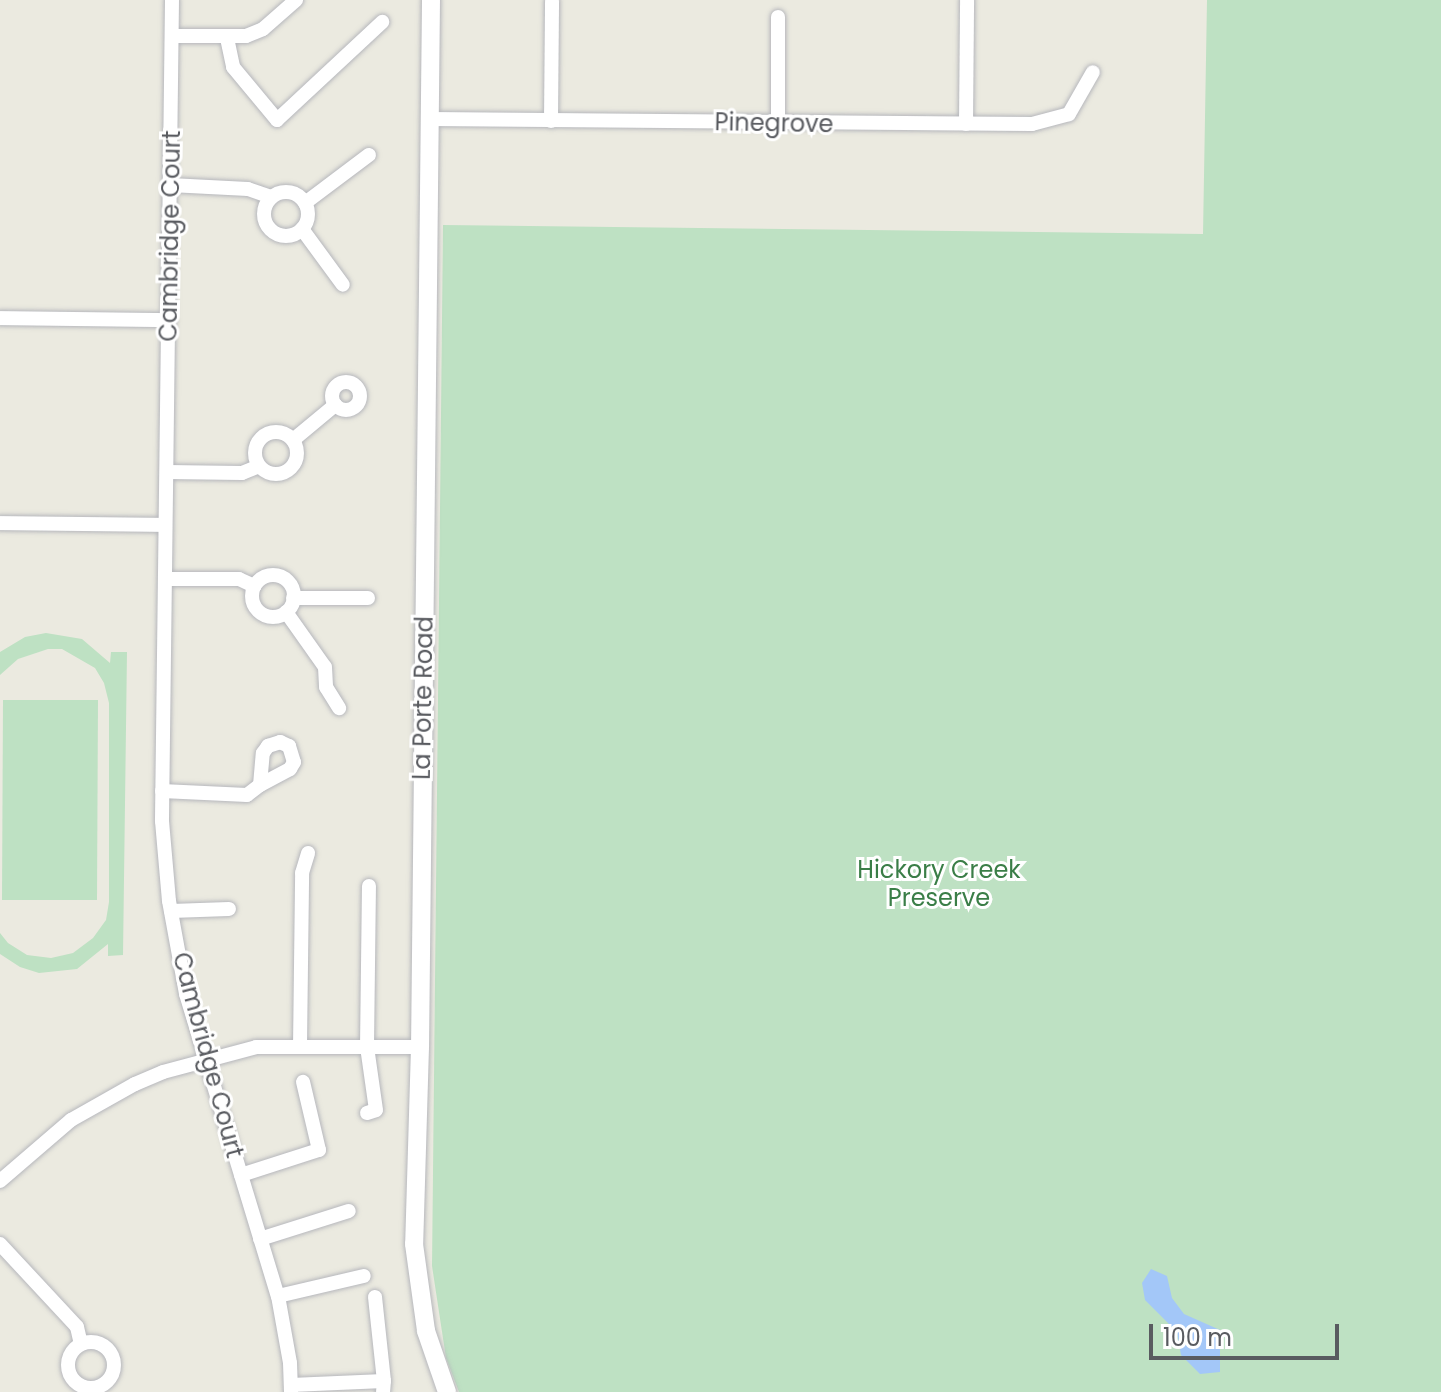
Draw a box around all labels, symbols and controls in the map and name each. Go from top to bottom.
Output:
street label: Pinegrove [714,108,834,138]
street label: Cambridge Court [154,130,186,342]
street label: La Porte Road [407,616,439,780]
park label: Hickory Creek Preserve [857,856,1021,912]
street label: Cambridge Court [167,949,249,1161]
scale bar [1153,1308,1343,1358]
text: 100 m [1163,1321,1232,1354]

